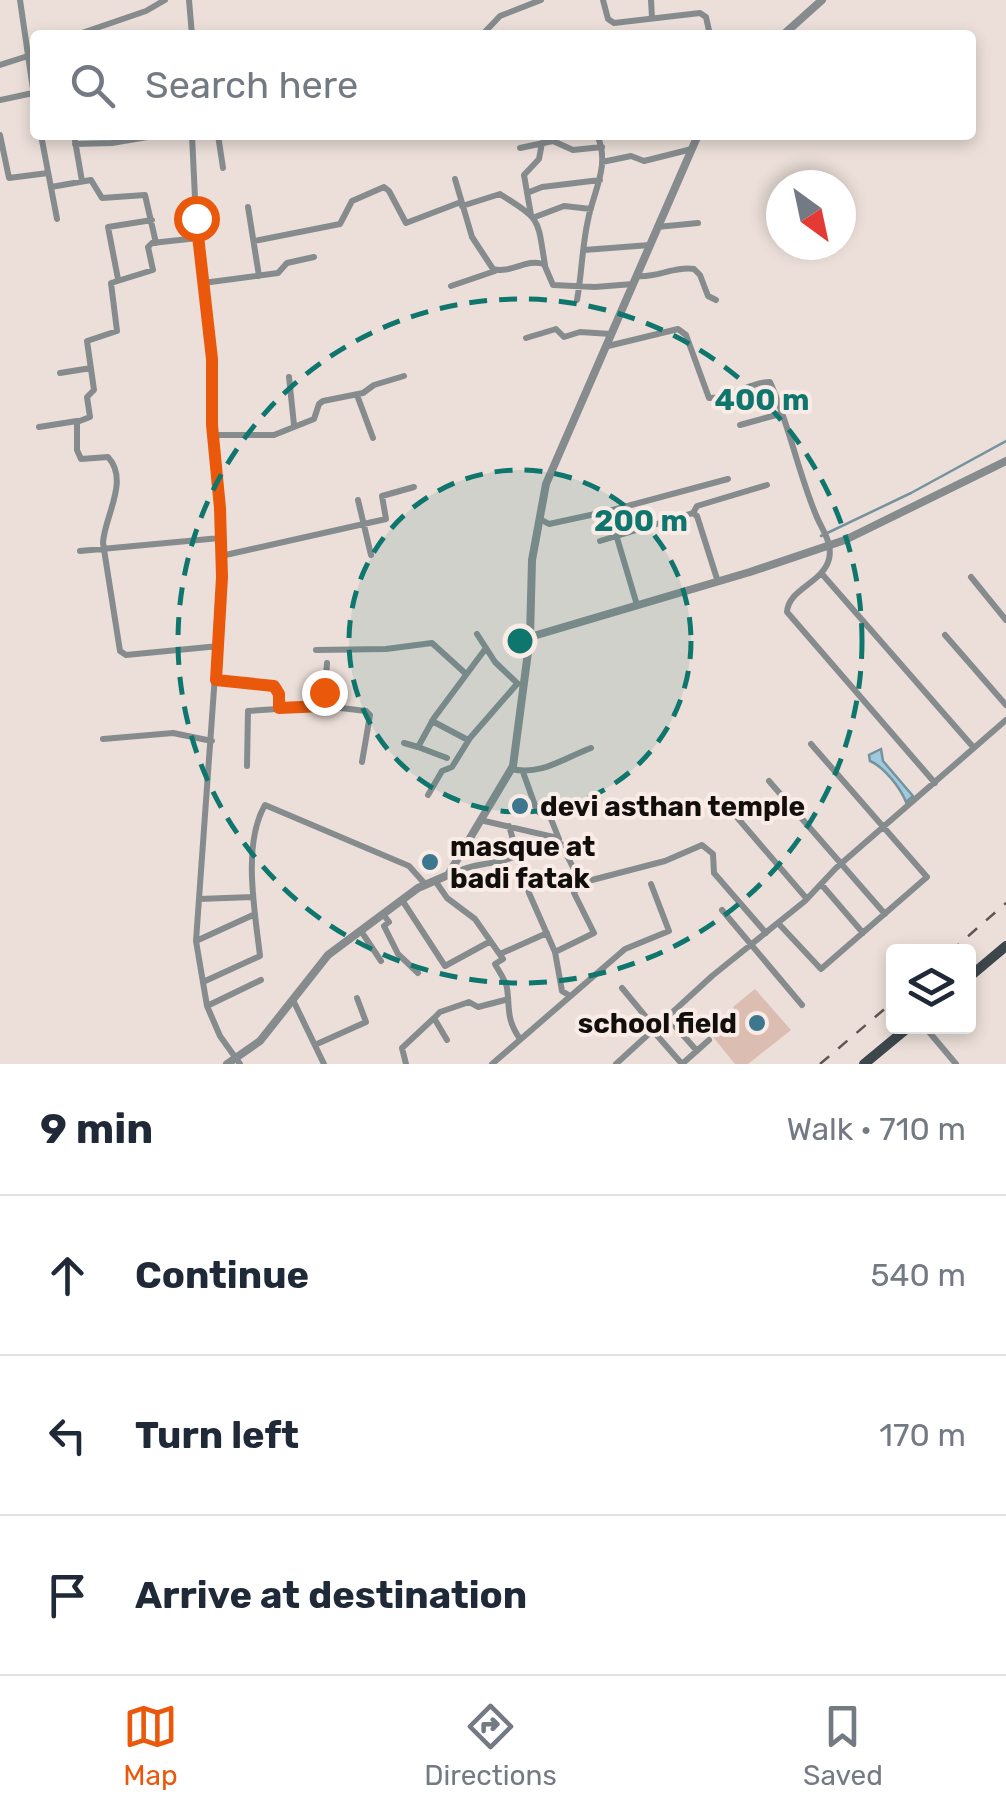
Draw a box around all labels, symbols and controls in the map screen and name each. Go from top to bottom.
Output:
search box [30,30,976,140]
icon: search [65,58,120,113]
text: Search here [145,62,358,108]
north arrow [766,170,856,260]
route start [174,196,220,242]
text: 400 m [714,382,810,418]
text: 200 m [594,503,688,539]
centre of rings [502,623,538,659]
route end [302,670,348,716]
place label: devi asthan temple [540,790,805,823]
marker: devi asthan temple [509,795,531,817]
place label: masque at badi fatak [450,830,595,895]
marker: masque at badi fatak [419,851,441,873]
map controls [886,944,976,1034]
button: layers [886,944,976,1034]
place label: school field [578,1007,737,1040]
marker: school field [746,1012,768,1034]
text: 9 min [40,1104,153,1154]
text: Walk · 710 m [786,1110,966,1148]
icon: ahead [40,1248,95,1303]
text: Continue [135,1252,309,1298]
text: 540 m [871,1256,966,1294]
icon: left [40,1408,95,1463]
text: Turn left [135,1412,299,1458]
text: 170 m [879,1416,966,1454]
icon: arrive [40,1568,95,1623]
text: Arrive at destination [135,1572,527,1618]
tab: Map [123,1699,178,1792]
tab: Directions [424,1699,557,1792]
tab: Saved [803,1699,883,1792]

